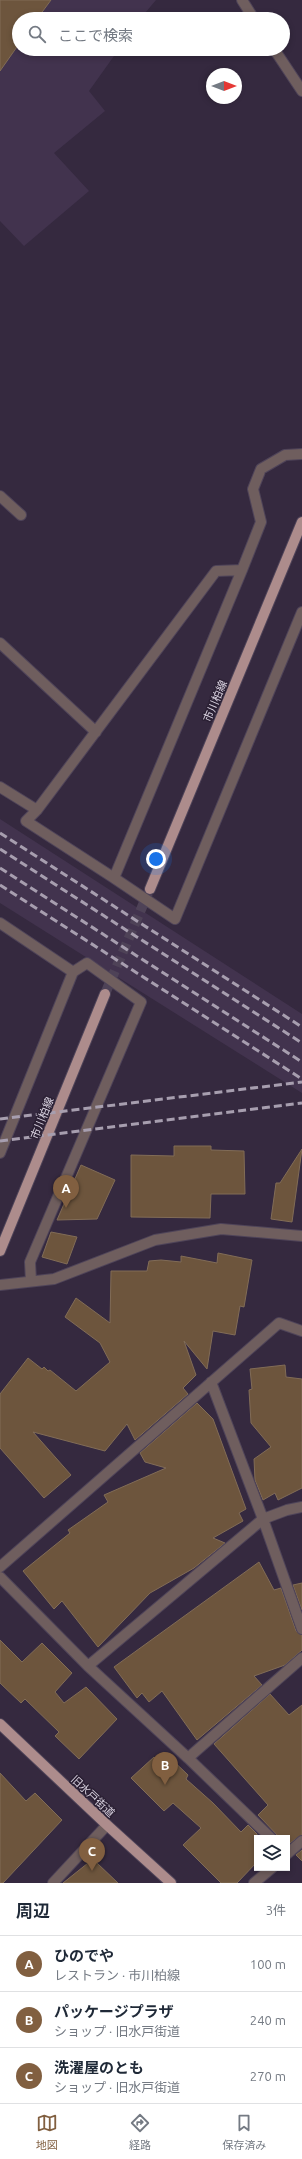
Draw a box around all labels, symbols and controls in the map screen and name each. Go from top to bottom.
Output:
search box [12,12,290,56]
icon: search [26,23,48,45]
text: ここで検索 [58,27,133,44]
north arrow [206,68,242,104]
street label: 市川柏線 [201,678,229,724]
your location [146,849,166,869]
street label: 市川柏線 [28,1095,56,1141]
pin: A [53,1175,79,1208]
pin: B [152,1752,178,1785]
street label: 旧水戸街道 [69,1773,117,1819]
map controls [254,1835,290,1871]
button: layers [254,1835,290,1871]
pin: C [79,1838,105,1871]
text: 周辺 [16,1901,50,1920]
text: 3件 [266,1903,286,1917]
text: ひのでや [54,1947,114,1964]
text: A [24,1957,34,1971]
text: 100 m [250,1957,286,1971]
text: レストラン · 市川柏線 [54,1968,180,1982]
text: パッケージプラザ [54,2003,174,2020]
text: B [25,2013,33,2027]
text: 240 m [250,2013,286,2027]
text: ショップ · 旧水戸街道 [54,2024,180,2038]
text: 洗濯屋のとも [54,2059,144,2076]
text: C [25,2069,33,2083]
text: 270 m [250,2069,286,2083]
text: ショップ · 旧水戸街道 [54,2080,180,2094]
tab: 地図 [36,2112,58,2152]
tab: 経路 [129,2112,151,2152]
tab: 保存済み [222,2112,266,2152]

